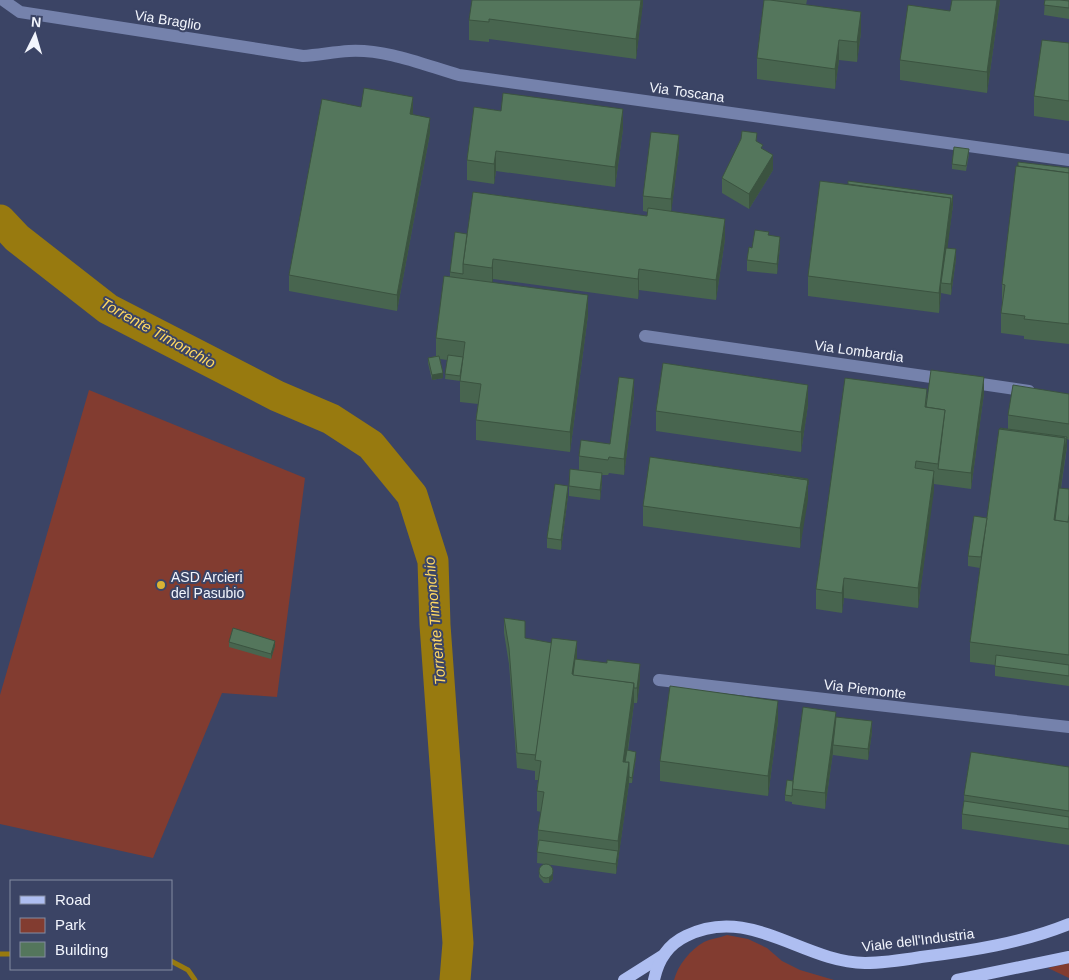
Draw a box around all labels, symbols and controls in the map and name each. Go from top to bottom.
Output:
street label: Via Braglio [133,7,203,33]
north arrow [10,10,60,60]
text: N [30,14,42,30]
street label: Via Toscana [648,79,726,105]
water label: Torrente Timonchio [98,294,219,371]
street label: Via Lombardia [813,337,905,365]
water label: Torrente Timonchio [420,556,449,686]
place label: ASD Arcieri del Pasubio [171,569,244,601]
marker: ASD Arcieri del Pasubio [155,579,167,591]
street label: Via Piemonte [823,676,907,702]
legend [10,880,172,970]
text: Road [55,891,91,908]
text: Park [55,916,86,933]
street label: Viale dell'Industria [861,925,975,955]
text: Building [55,941,108,958]

